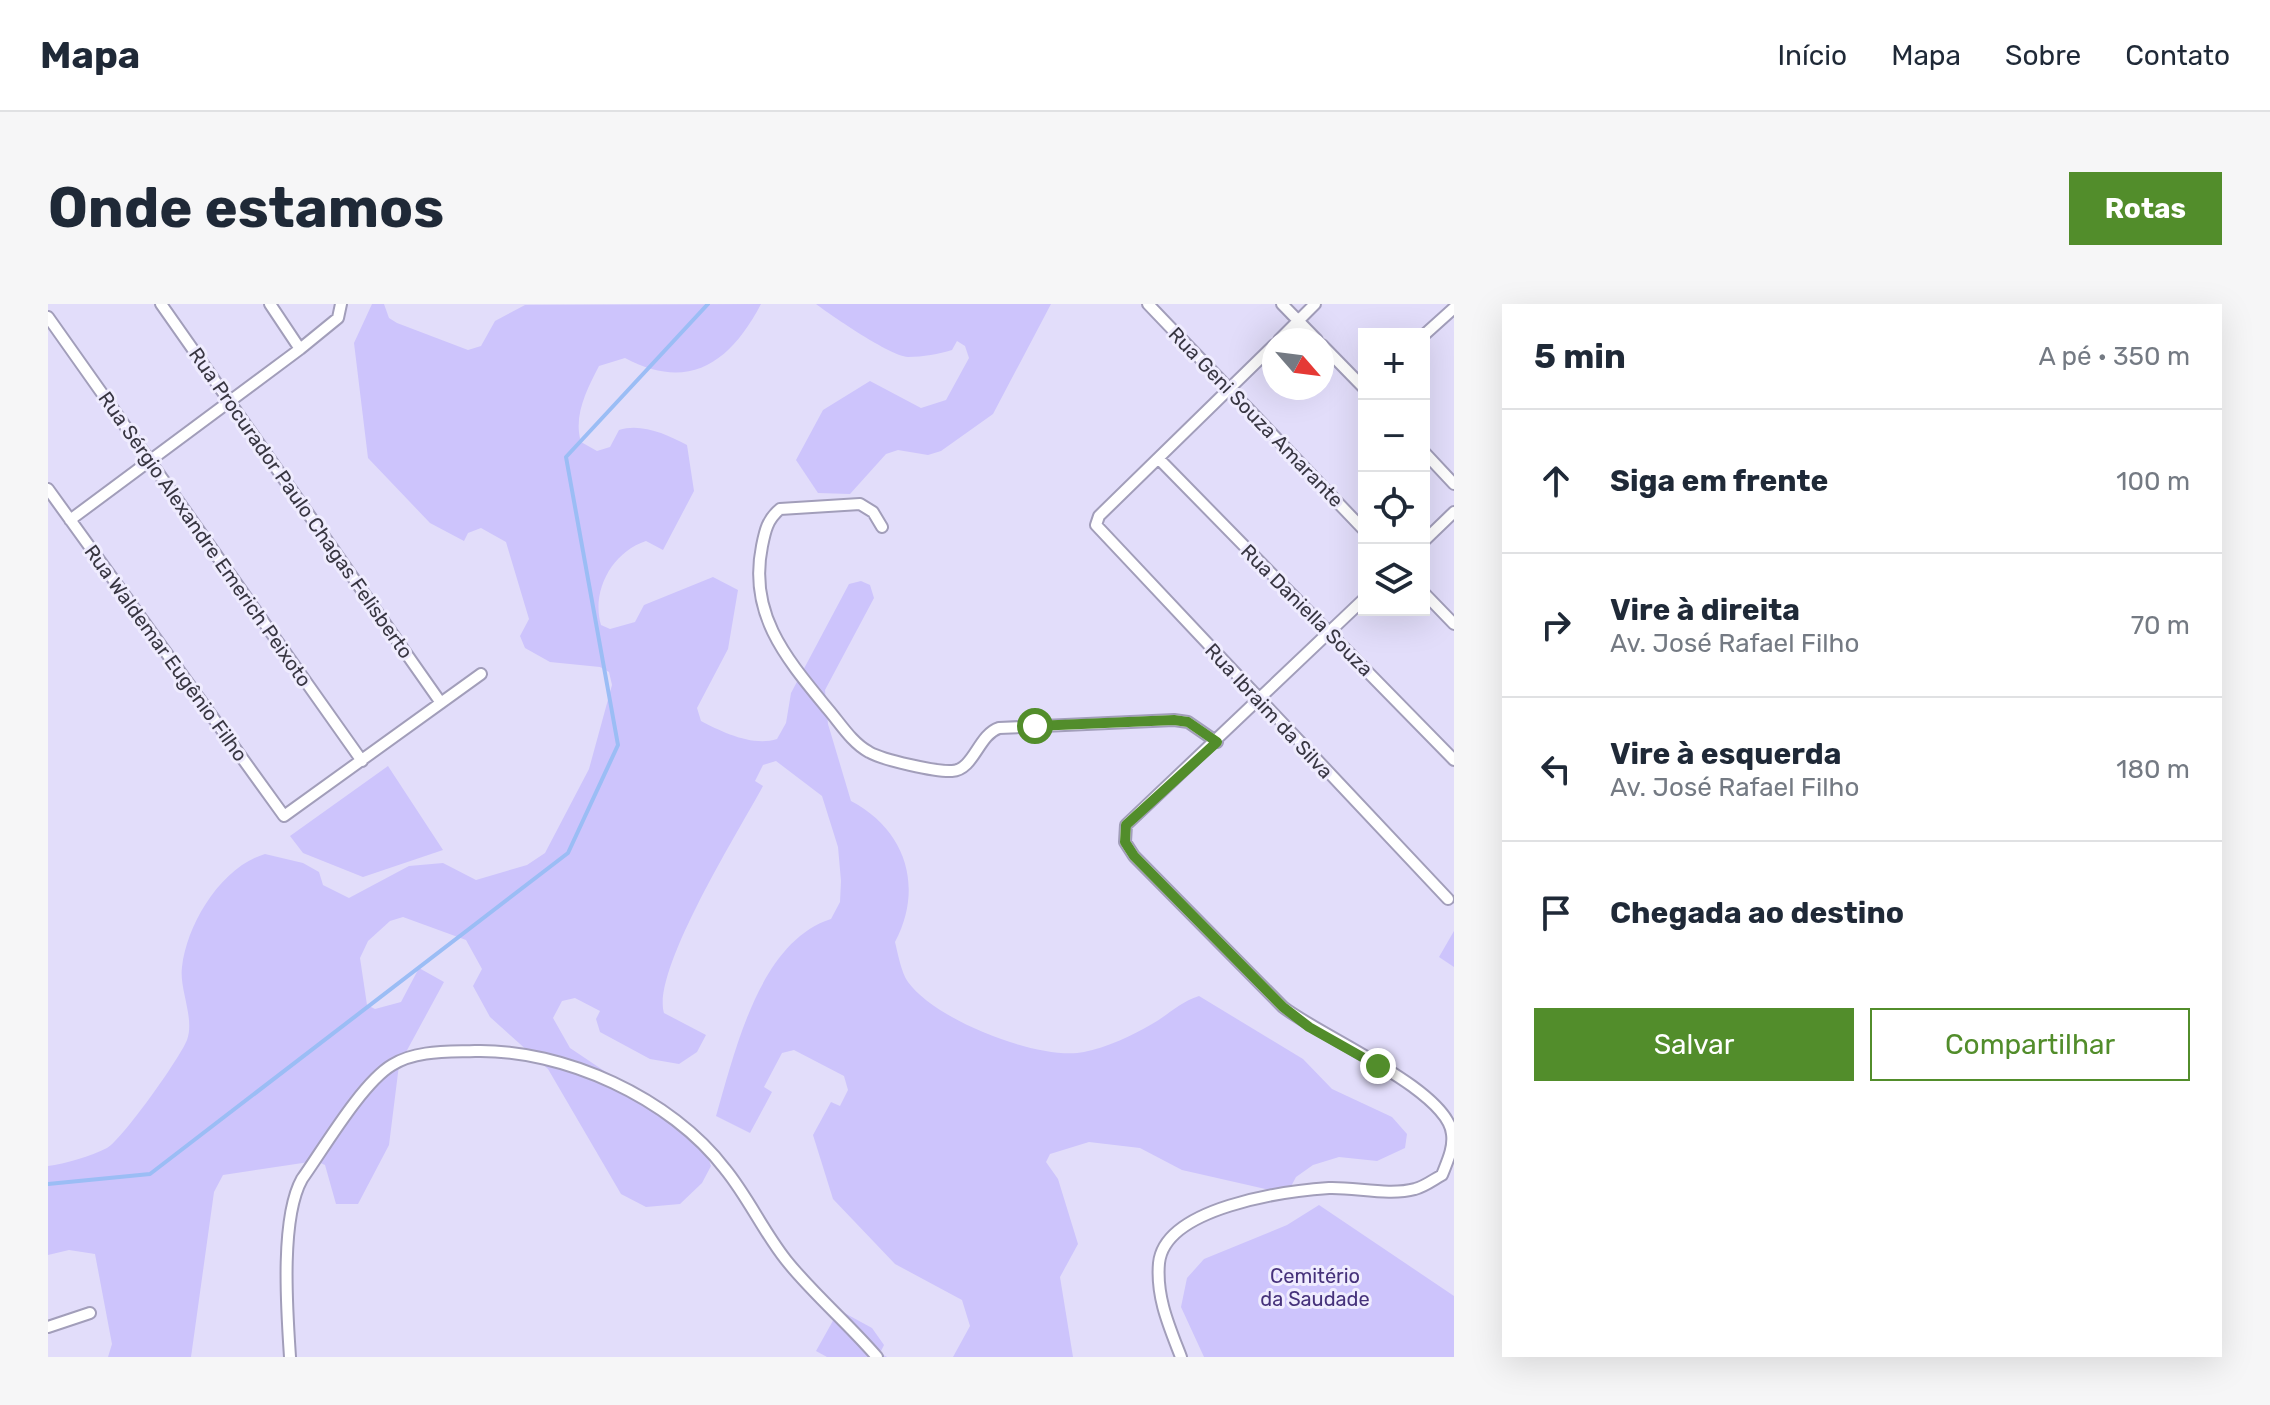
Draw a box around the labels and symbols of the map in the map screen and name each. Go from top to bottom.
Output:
street label: Rua Geni Souza Amarante [1164,322,1348,512]
north arrow [1262,328,1334,400]
street label: Rua Procurador Paulo Chagas Felisberto [184,343,418,663]
street label: Rua Sérgio Alexandre Emerich Peixoto [93,387,317,691]
street label: Rua Daniella Souza [1236,539,1378,681]
street label: Rua Waldemar Eugênio Filho [79,540,253,766]
street label: Rua Ibraim da Silva [1200,638,1338,784]
route start [1017,708,1053,744]
route end [1360,1048,1396,1084]
park label: Cemitério da Saudade [1260,1264,1370,1311]

